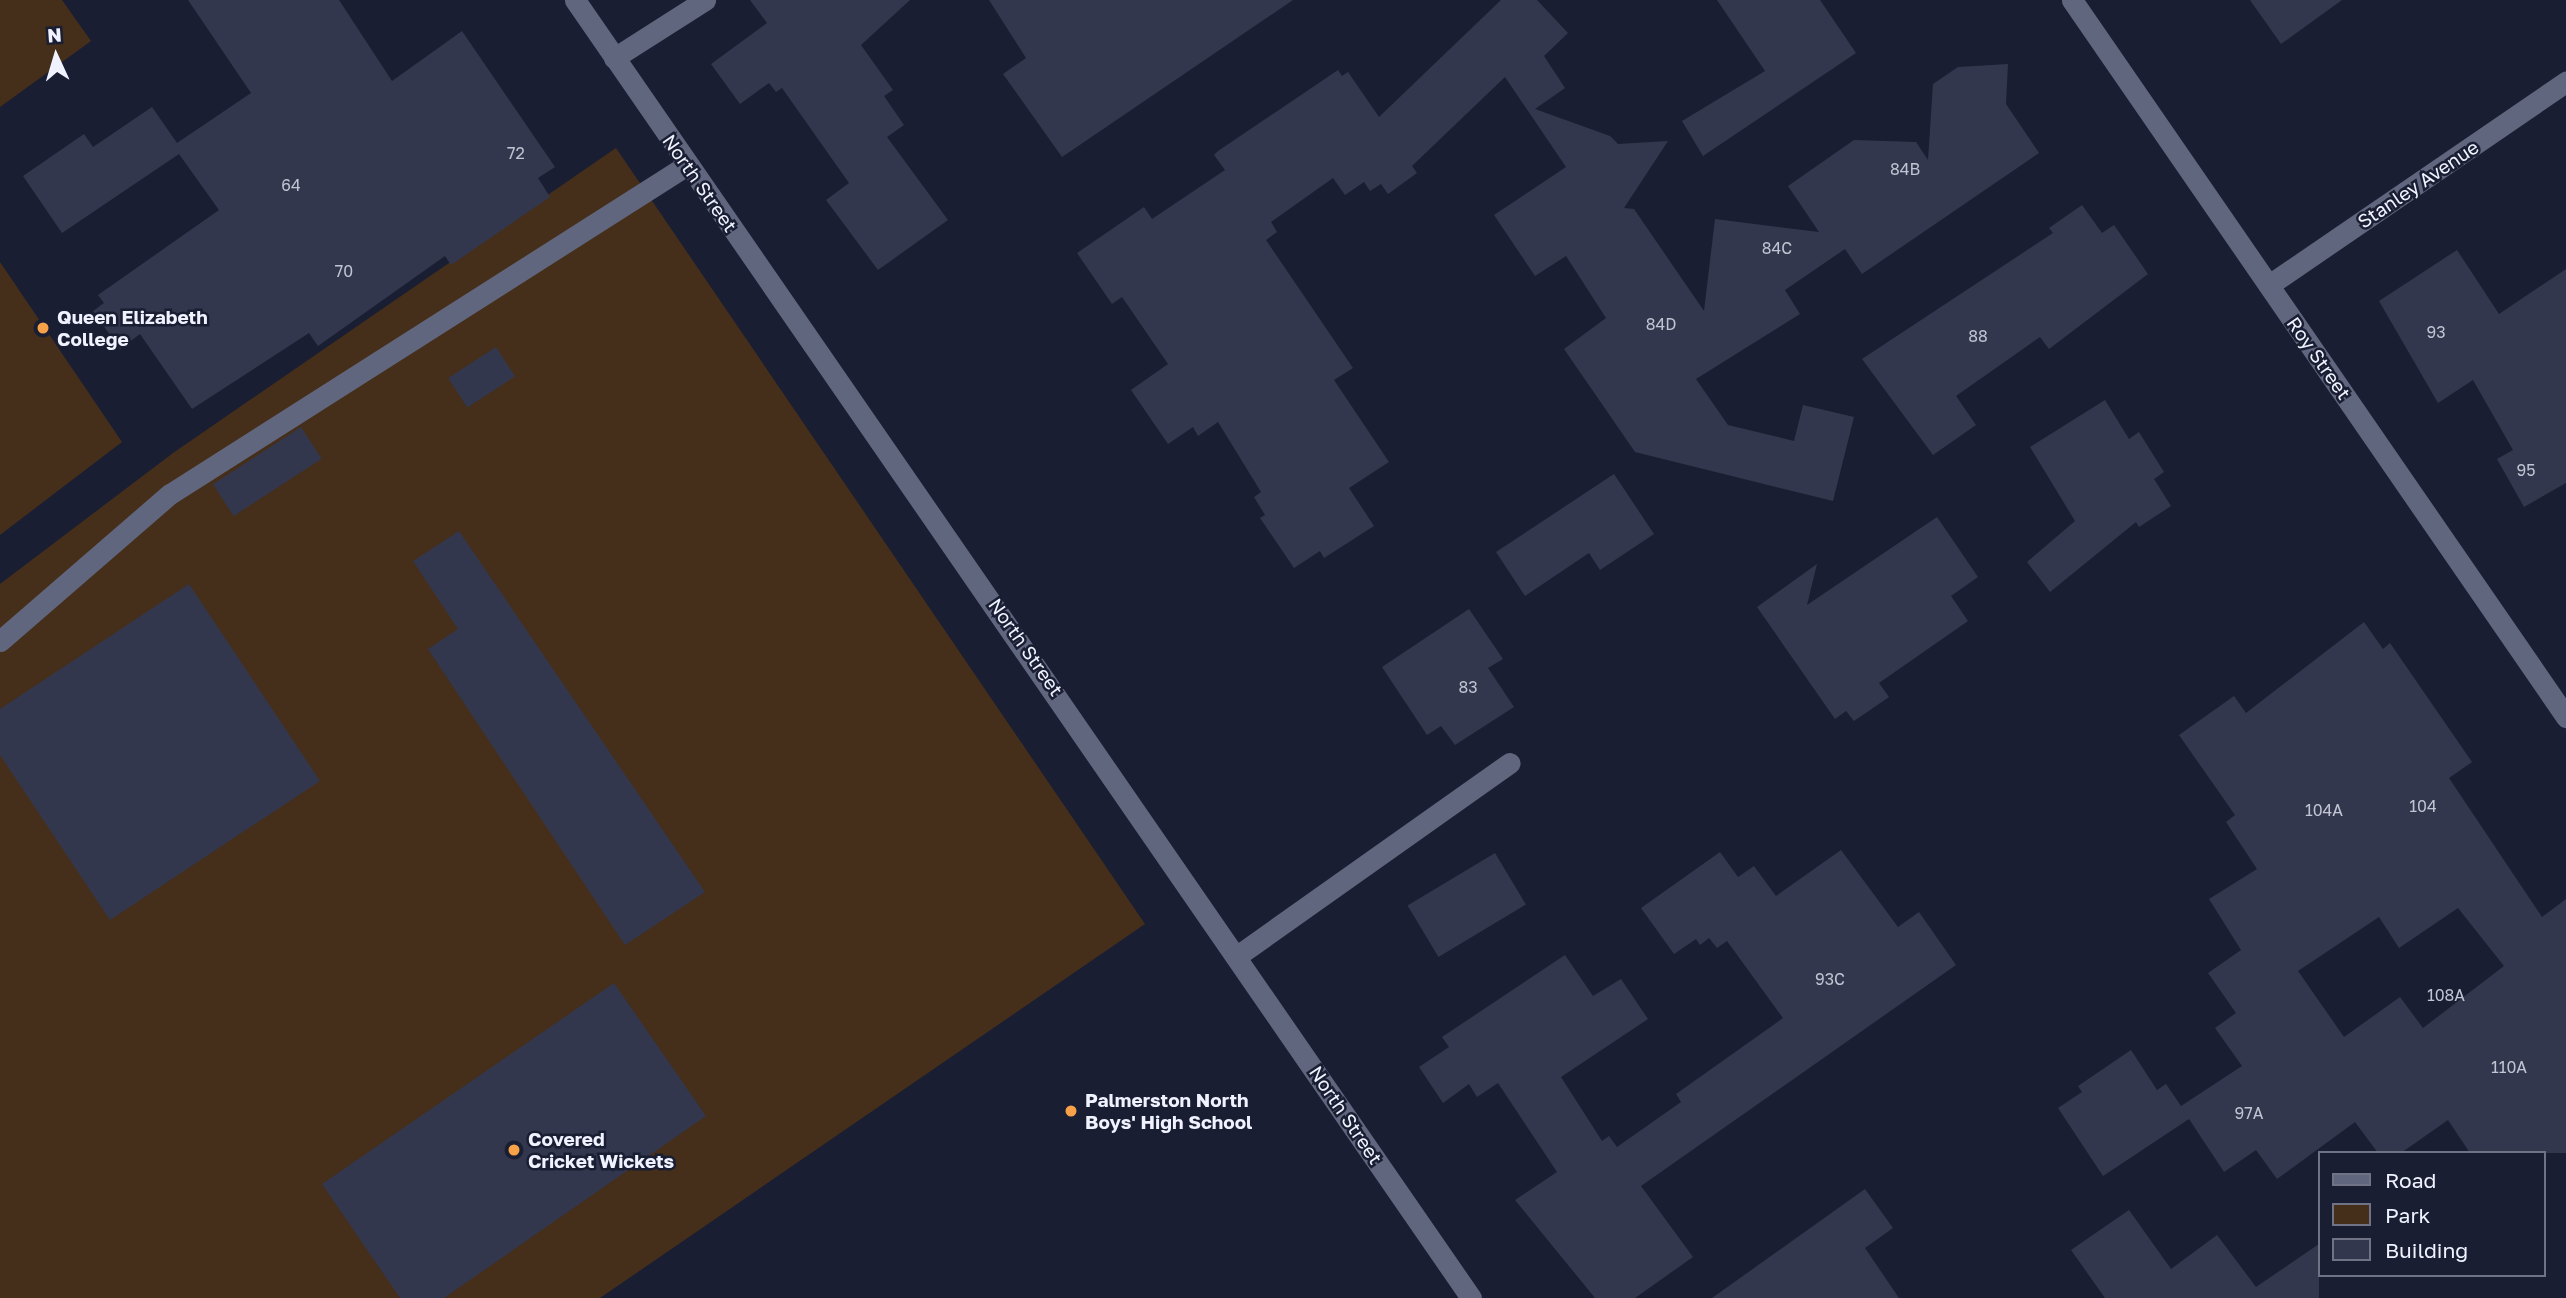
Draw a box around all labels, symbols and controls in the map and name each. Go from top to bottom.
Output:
north arrow [21,21,91,91]
text: N [46,23,63,47]
street label: North Street [658,130,742,236]
street label: Stanley Avenue [2353,135,2483,233]
house number: 72 [507,143,525,163]
house number: 84B [1890,159,1920,179]
house number: 64 [281,175,301,195]
house number: 84C [1762,238,1792,258]
house number: 70 [335,261,353,281]
place label: Queen Elizabeth College [57,306,208,350]
street label: Roy Street [2282,312,2356,404]
house number: 84D [1646,314,1676,334]
marker: Queen Elizabeth College [35,320,51,336]
house number: 93 [2426,322,2446,342]
house number: 88 [1968,326,1988,346]
house number: 95 [2517,460,2535,480]
street label: North Street [984,594,1068,700]
house number: 83 [1458,677,1478,697]
house number: 104 [2409,796,2437,816]
house number: 104A [2305,800,2343,820]
house number: 93C [1815,969,1845,989]
house number: 108A [2427,985,2465,1005]
house number: 110A [2491,1057,2527,1077]
street label: North Street [1305,1061,1387,1169]
place label: Palmerston North Boys' High School [1085,1089,1252,1133]
marker: Palmerston North Boys' High School [1063,1103,1079,1119]
house number: 97A [2235,1103,2263,1123]
place label: Covered Cricket Wickets [528,1128,674,1172]
marker: Covered Cricket Wickets [506,1142,522,1158]
legend [2318,1151,2545,1277]
text: Road [2385,1167,2436,1193]
text: Park [2385,1202,2430,1228]
text: Building [2385,1237,2468,1263]

